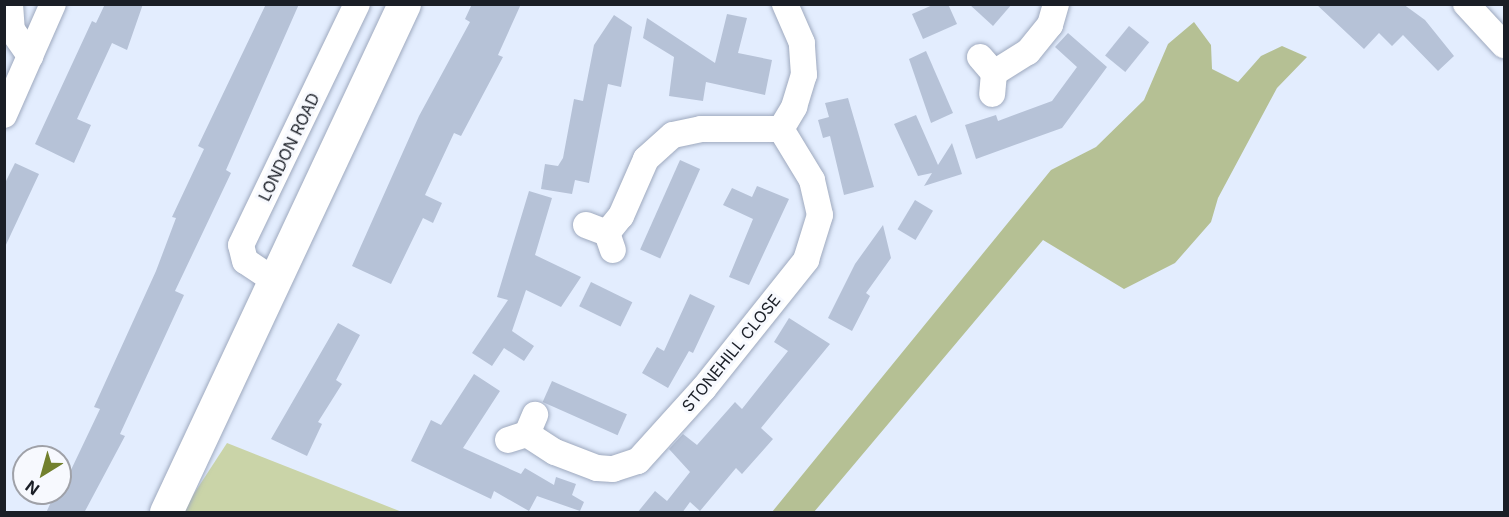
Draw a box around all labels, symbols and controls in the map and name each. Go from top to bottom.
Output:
street label: LONDON ROAD [255,90,323,204]
street label: STONEHILL CLOSE [678,291,784,415]
north arrow [12,445,72,505]
text: N [21,476,43,499]

